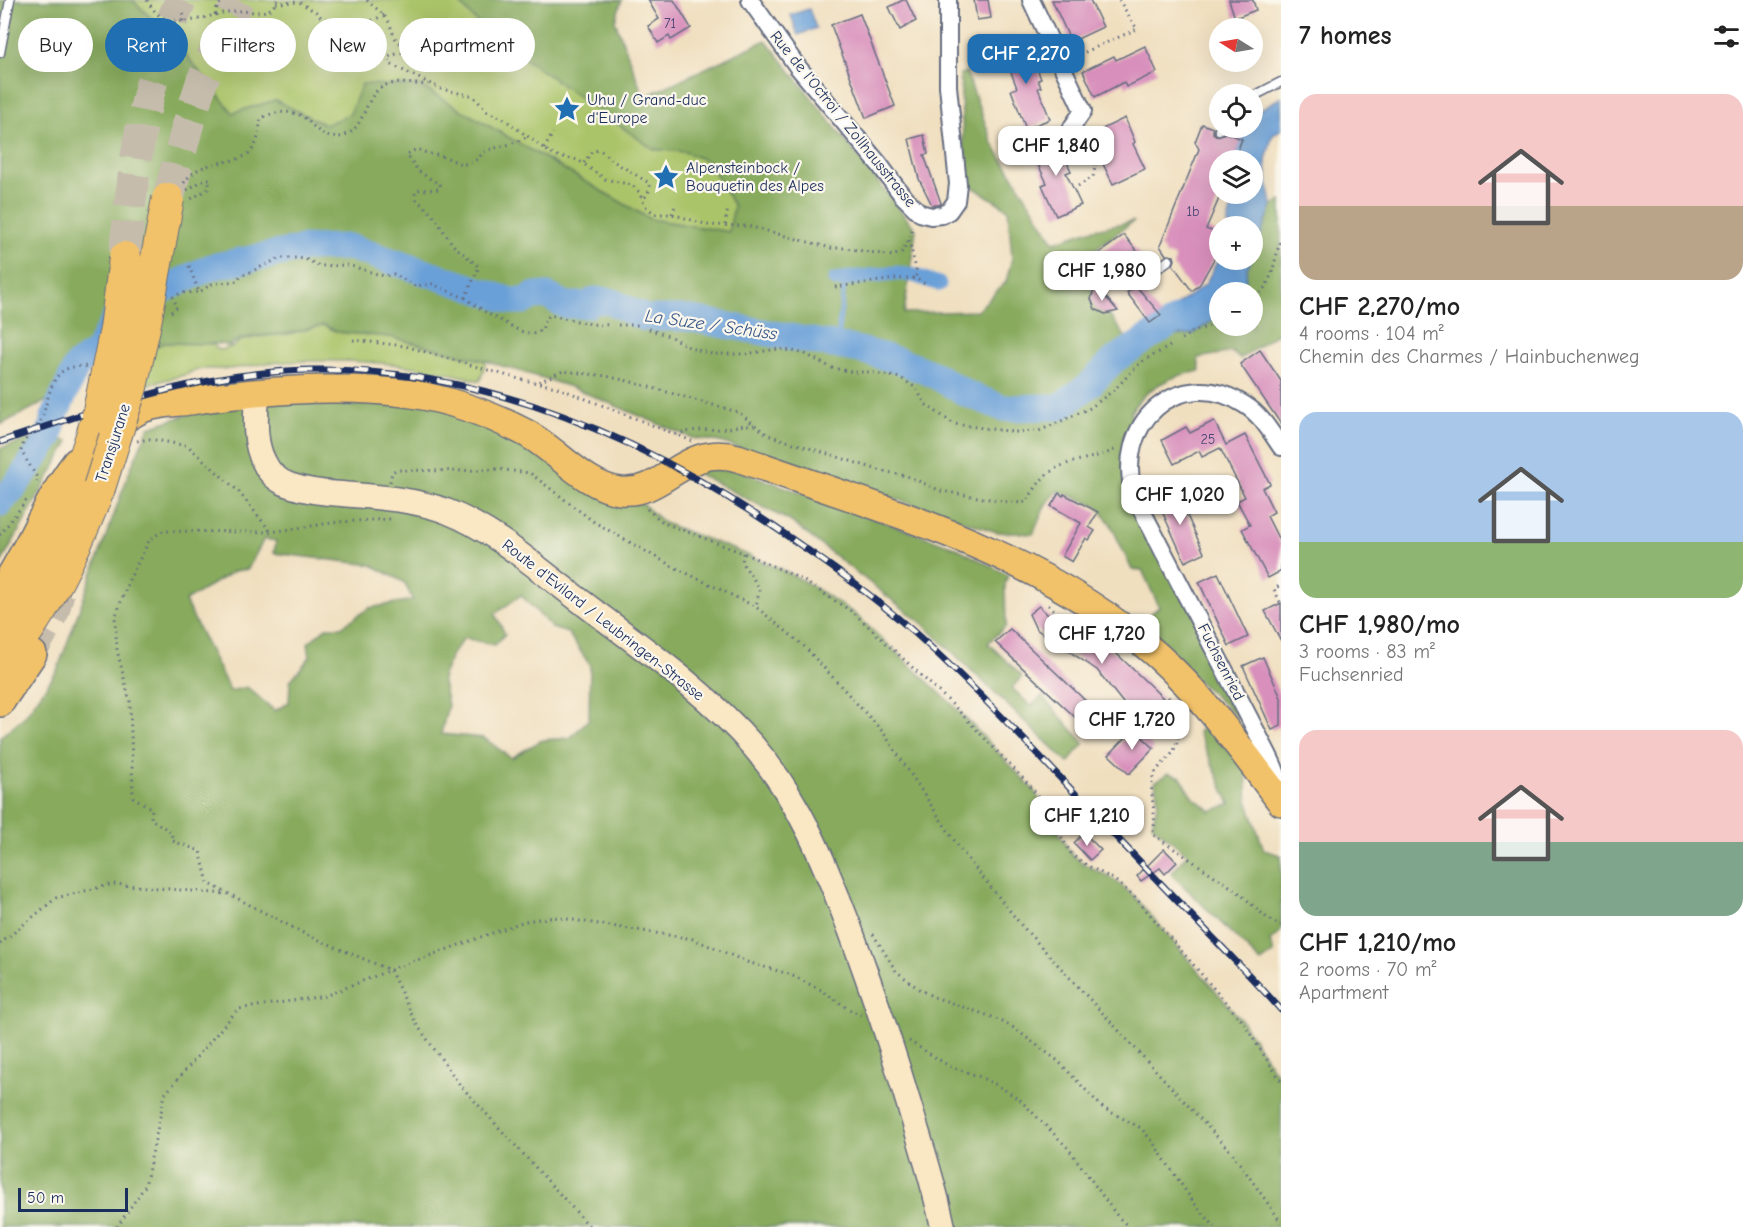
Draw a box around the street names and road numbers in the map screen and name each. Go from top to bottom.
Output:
street label: Rue de l'Octroi / Zollhausstrasse [766,27,920,211]
street label: Transjurane [92,402,134,484]
street label: Route d'Evilard / Leubringen-Strasse [499,536,707,704]
street label: Fuchsenried [1194,621,1248,703]

